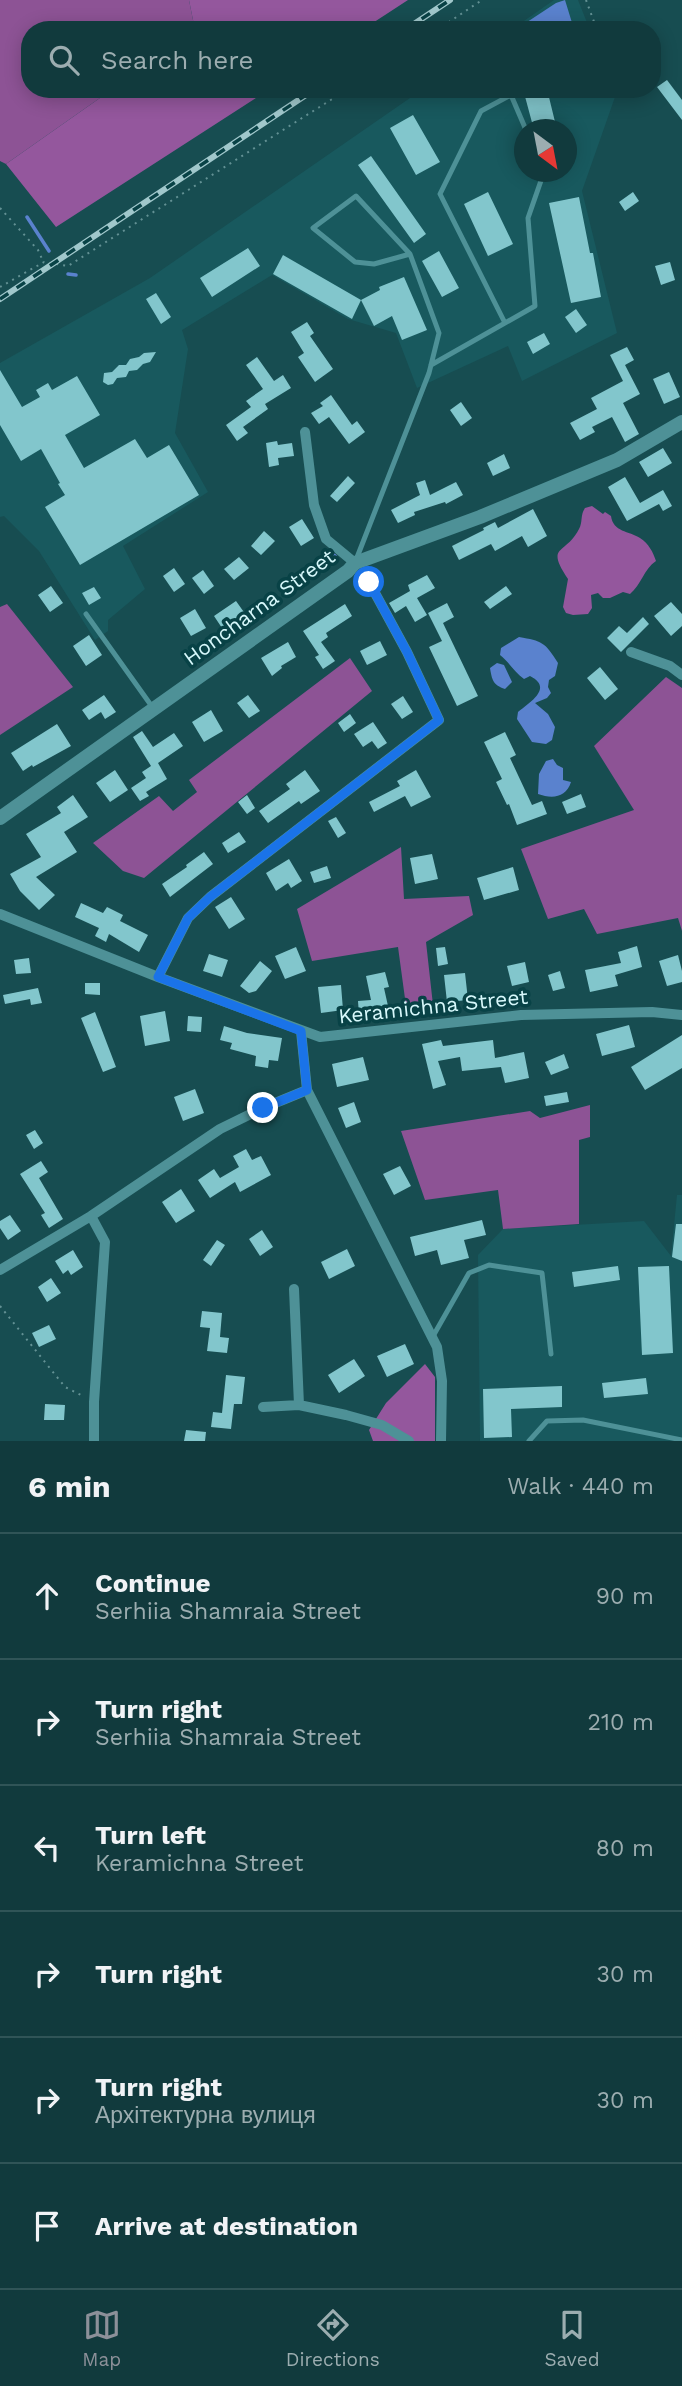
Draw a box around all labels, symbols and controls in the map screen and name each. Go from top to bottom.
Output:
search box [21,21,661,98]
icon: search [45,41,83,79]
text: Search here [101,45,253,75]
north arrow [514,119,577,182]
street label: Honcharna Street [178,544,340,670]
route start [353,566,384,597]
street label: Keramichna Street [337,984,529,1028]
route end [247,1092,278,1123]
text: 6 min [28,1469,111,1504]
text: Walk · 440 m [507,1473,654,1500]
text: Continue [95,1568,211,1598]
icon: ahead [28,1577,66,1615]
text: 90 m [596,1583,654,1610]
text: Serhiia Shamraia Street [95,1598,361,1625]
text: Turn right [95,1694,222,1724]
icon: right [28,1703,66,1741]
text: 210 m [588,1709,654,1736]
text: Serhiia Shamraia Street [95,1724,361,1751]
text: Turn left [95,1820,206,1850]
icon: left [28,1829,66,1867]
text: 80 m [596,1835,654,1862]
text: Keramichna Street [95,1850,303,1877]
icon: right [28,1955,66,1993]
text: Turn right [95,1959,222,1989]
text: 30 m [597,1961,654,1988]
text: Turn right [95,2072,222,2102]
icon: right [28,2081,66,2119]
text: 30 m [597,2087,654,2114]
text: Архітектурна вулиця [95,2102,316,2129]
icon: arrive [28,2207,66,2245]
text: Arrive at destination [95,2211,358,2241]
tab: Map [82,2306,121,2371]
tab: Directions [286,2306,380,2371]
tab: Saved [544,2306,600,2371]

